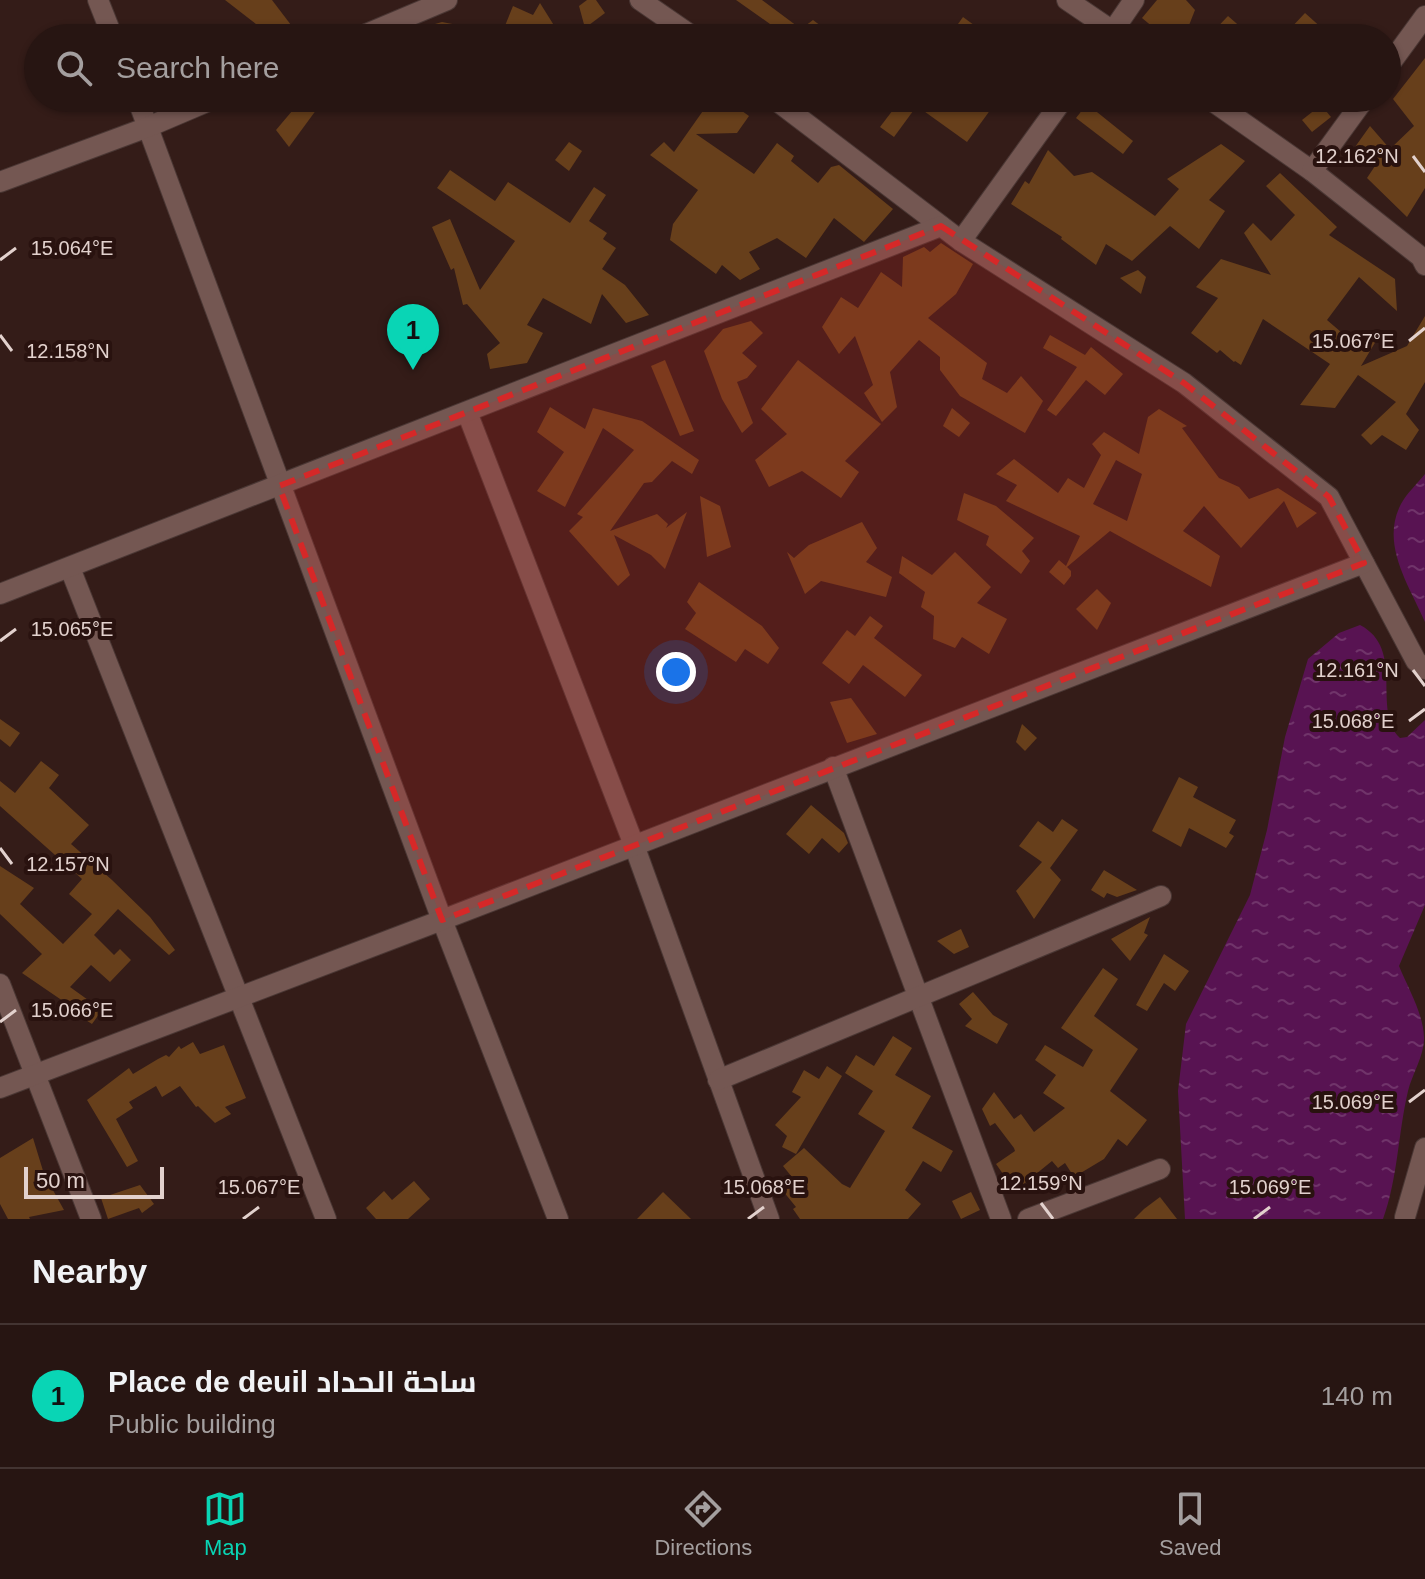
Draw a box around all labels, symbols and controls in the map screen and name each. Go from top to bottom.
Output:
search box [24,24,1401,112]
icon: search [52,46,96,90]
text: Search here [116,51,279,84]
text: 12.162°N [1315,145,1399,167]
text: 15.064°E [31,237,113,259]
pin: 1 [387,304,439,370]
text: 15.067°E [1312,330,1394,352]
text: 12.158°N [26,340,110,362]
text: 15.065°E [31,618,113,640]
your location [656,652,696,692]
text: 12.161°N [1315,659,1399,681]
text: 15.068°E [1312,710,1394,732]
text: 12.157°N [26,853,110,875]
text: 15.066°E [31,999,113,1021]
text: 15.069°E [1312,1091,1394,1113]
scale bar [24,1163,164,1199]
text: 50 m [36,1168,85,1193]
text: 12.159°N [999,1172,1083,1194]
text: 15.067°E [218,1176,300,1198]
text: 15.068°E [723,1176,805,1198]
text: 15.069°E [1229,1176,1311,1198]
text: Nearby [32,1252,147,1290]
text: Place de deuil ساحة الحداد [108,1365,476,1398]
text: 1 [51,1381,65,1411]
text: 140 m [1321,1381,1393,1411]
text: Public building [108,1409,276,1439]
tab: Map [203,1487,247,1561]
tab: Directions [654,1487,752,1561]
tab: Saved [1159,1487,1222,1561]

